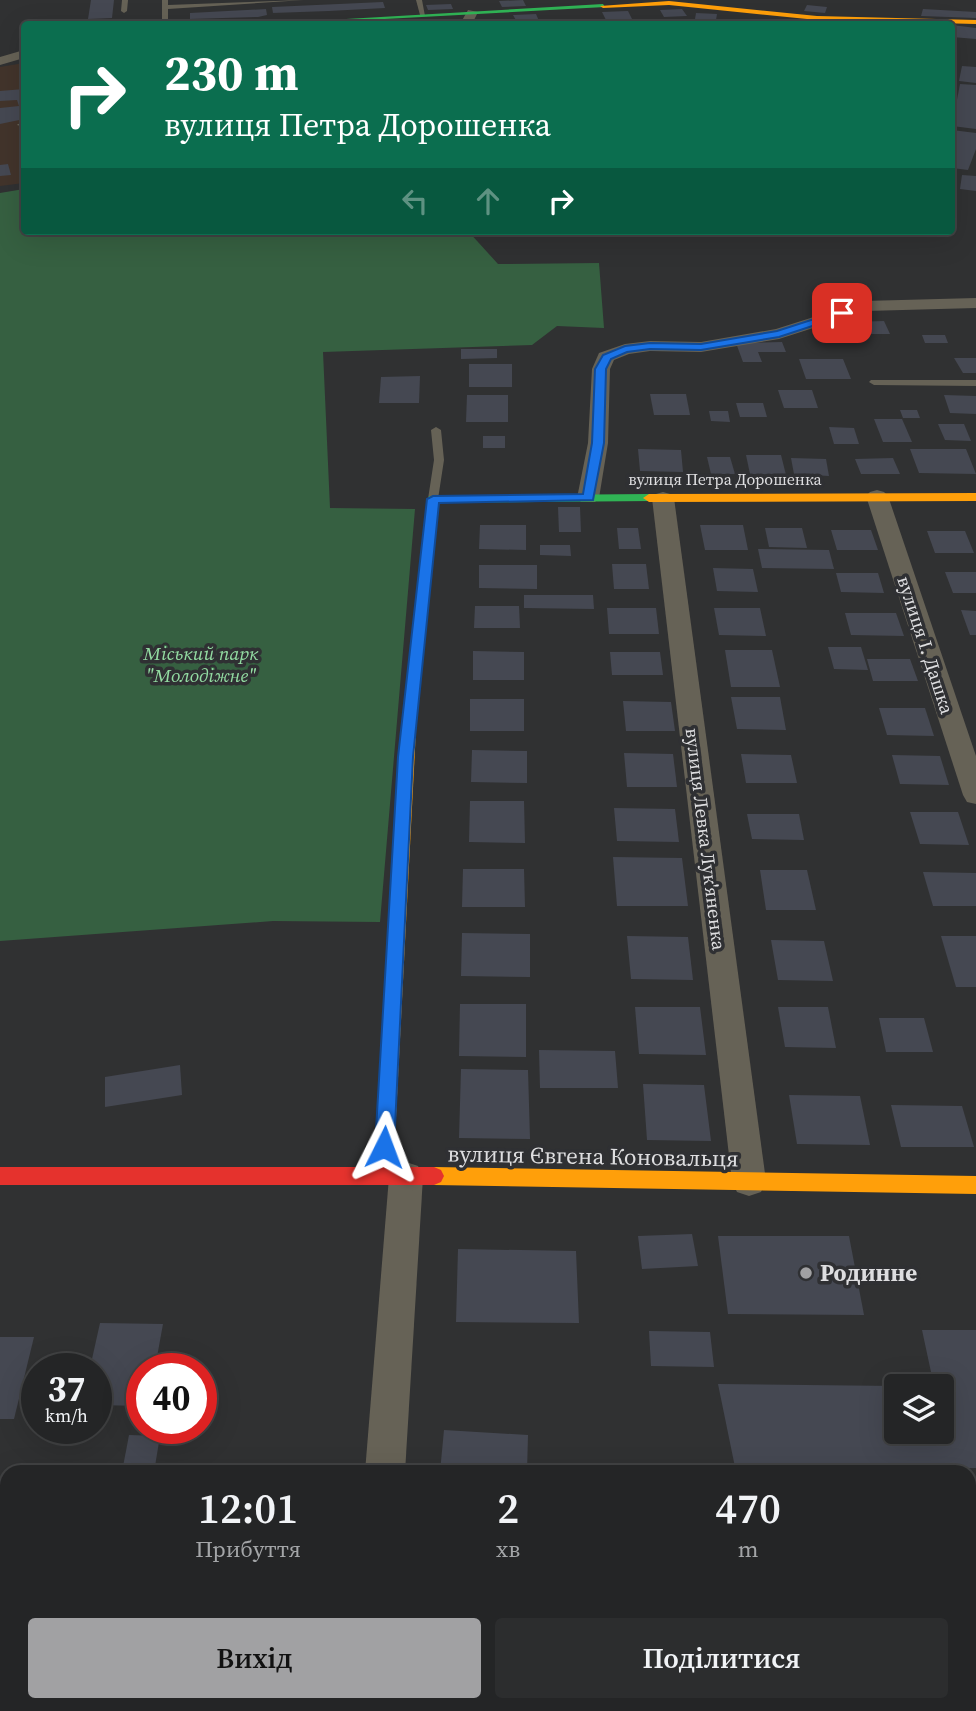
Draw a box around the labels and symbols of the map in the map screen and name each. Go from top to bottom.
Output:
pin [812,283,872,343]
street label: вулиця Петра Дорошенка [628,468,823,490]
street label: вулиця І. Дашка [891,573,961,718]
park label: Міський парк "Молодіжне" [143,640,259,688]
street label: вулиця Левка Лук'яненка [679,726,733,952]
position arrow [347,1110,421,1184]
street label: вулиця Євгена Коновальця [447,1137,739,1175]
place label: Родинне [820,1257,917,1289]
marker: Родинне [798,1265,814,1281]
speed limit sign: 40 [126,1353,217,1444]

